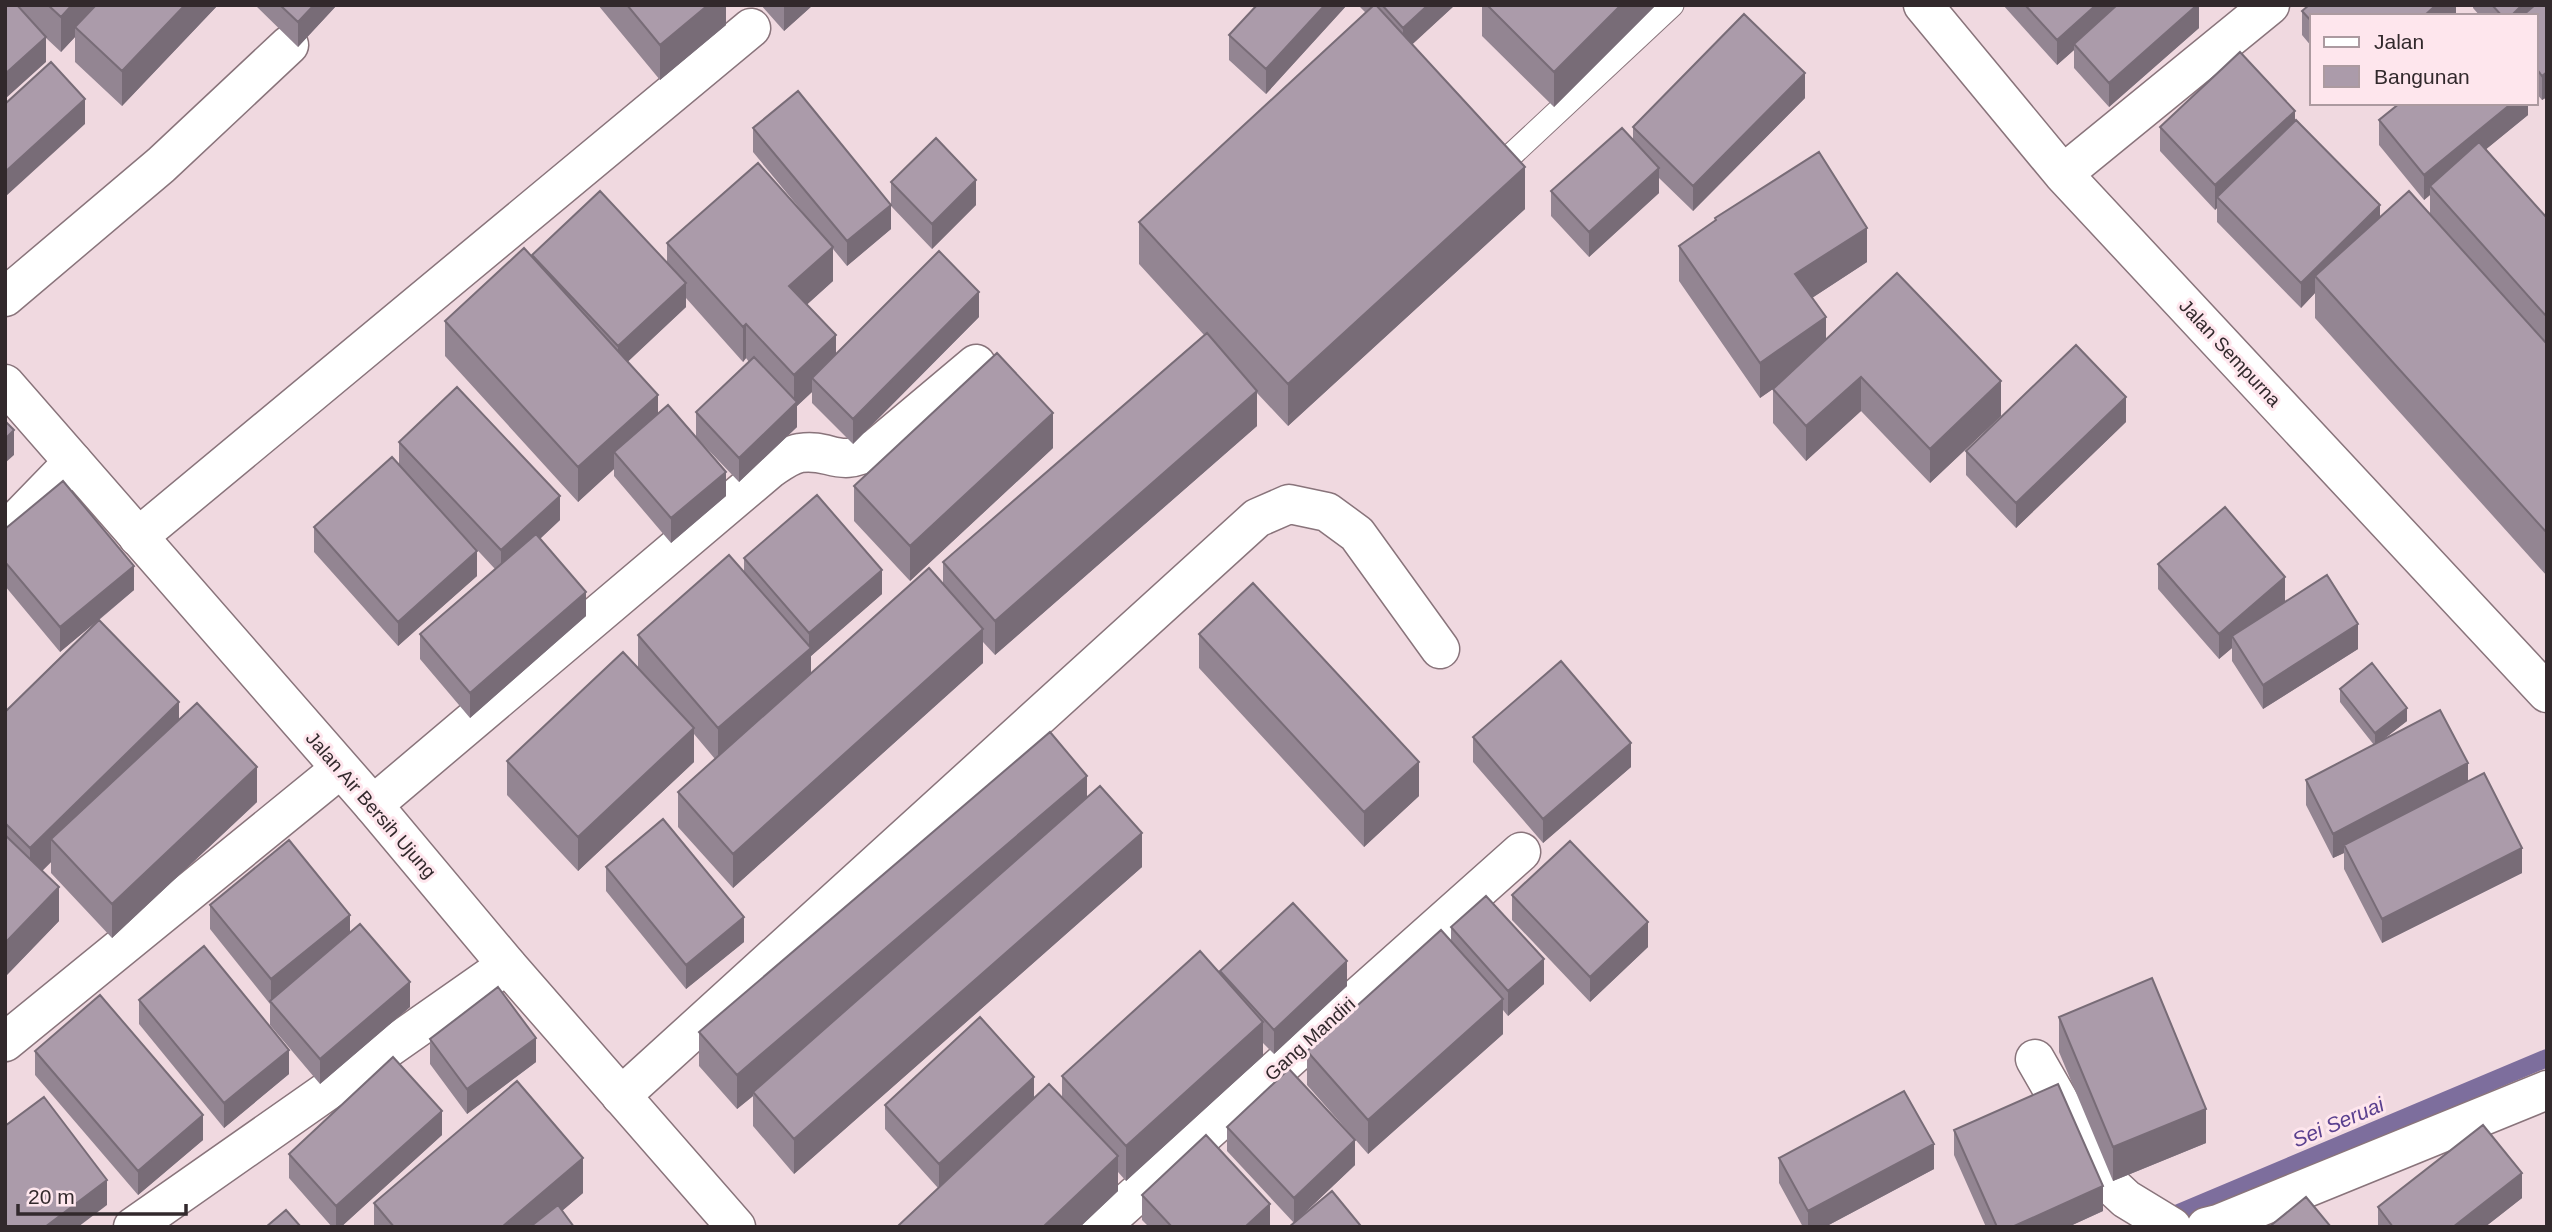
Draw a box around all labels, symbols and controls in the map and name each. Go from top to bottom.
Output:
legend [2310,14,2538,105]
text: Jalan [2374,30,2424,53]
text: Bangunan [2374,65,2470,88]
street label: Jalan Sempurna [2175,295,2285,411]
street label: Jalan Air Bersih Ujung [302,728,440,882]
street label: Gang Mandiri [1261,993,1359,1085]
water label: Sei Seruai [2289,1092,2388,1152]
scale bar [18,1172,186,1216]
text: 20 m [28,1185,75,1208]

